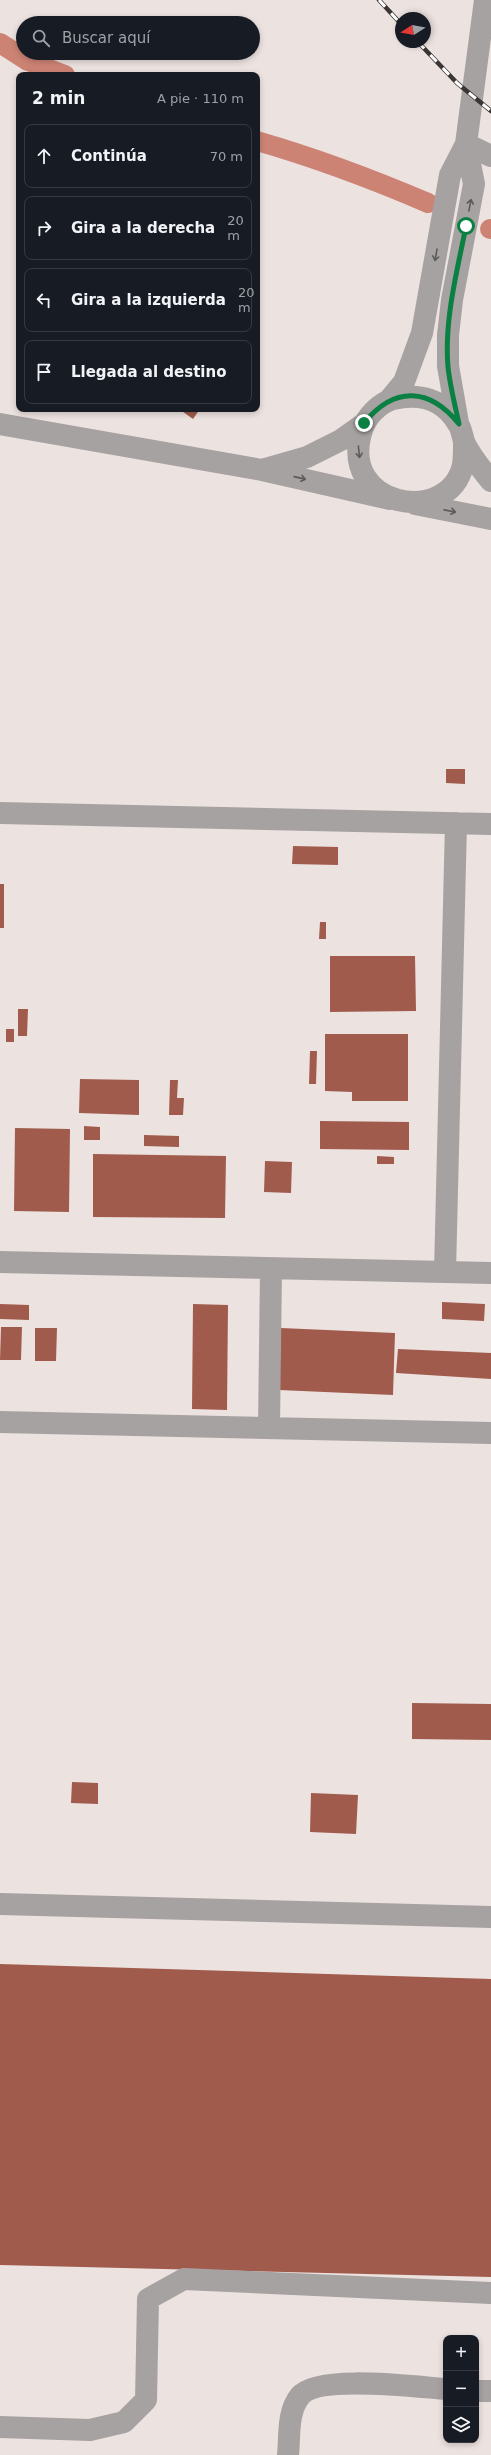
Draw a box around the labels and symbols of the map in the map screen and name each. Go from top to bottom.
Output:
north arrow [395,12,431,48]
one-way arrow [467,199,475,212]
route start [457,217,475,235]
one-way arrow [431,248,439,261]
route end [355,414,373,432]
one-way arrow [355,445,362,458]
one-way arrow [293,475,306,483]
one-way arrow [443,507,456,515]

